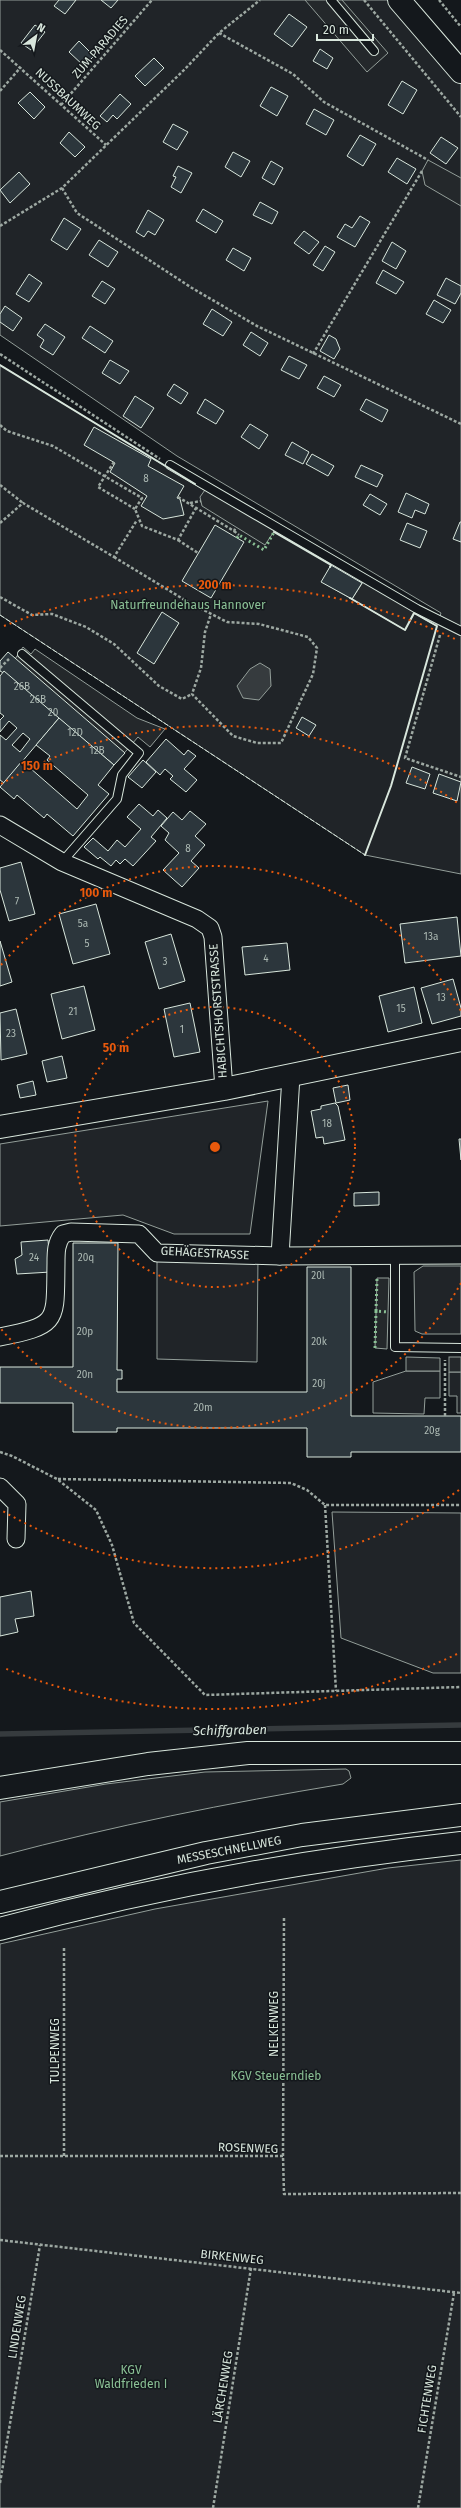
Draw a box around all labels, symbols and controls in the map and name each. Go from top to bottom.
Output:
street label: ZUM PARADIES [69,13,131,81]
north arrow [16,16,56,56]
scale bar [317,16,373,42]
text: N [34,20,48,35]
text: 20 m [323,23,349,37]
street label: NUSSBAUMWEG [32,65,104,133]
house number: 8 [143,473,149,485]
text: 200 m [198,578,232,592]
park label: Naturfreundehaus Hannover [110,598,266,612]
house number: 26B [14,681,30,693]
house number: 26B [30,694,46,706]
house number: 20 [48,707,59,719]
house number: 12D [67,727,83,739]
house number: 12B [89,745,105,757]
text: 150 m [21,759,53,773]
house number: 8 [185,843,191,855]
text: 100 m [80,886,112,900]
house number: 7 [15,896,20,908]
house number: 5a [78,918,88,930]
house number: 13a [424,931,438,943]
house number: 5 [84,938,90,950]
street label: HABICHTSHORSTSTRASSE [206,943,230,1079]
house number: 4 [263,953,269,965]
house number: 3 [163,956,168,968]
house number: 13 [436,992,446,1004]
house number: 15 [396,1003,406,1015]
house number: 21 [68,1006,78,1018]
house number: 1 [180,1024,184,1036]
house number: 23 [6,1028,16,1040]
text: 50 m [103,1041,129,1055]
house number: 18 [322,1118,332,1130]
centre of rings [208,1140,222,1154]
street label: GEHÄGESTRASSE [160,1243,250,1262]
house number: 24 [29,1252,40,1264]
house number: 20q [78,1252,94,1264]
house number: 20l [311,1270,325,1282]
house number: 20p [77,1326,93,1338]
house number: 20k [311,1336,328,1348]
house number: 20n [77,1369,93,1381]
house number: 20j [312,1378,326,1390]
house number: 20m [193,1402,213,1414]
house number: 20g [424,1425,441,1437]
water label: Schiffgraben [192,1722,267,1738]
street label: MESSESCHNELLWEG [176,1833,282,1867]
street label: NELKENWEG [267,1991,281,2057]
street label: TULPENWEG [48,2018,62,2084]
park label: KGV Steuerndieb [231,2069,321,2083]
street label: ROSENWEG [218,2140,278,2156]
street label: BIRKENWEG [200,2247,264,2267]
street label: LINDENWEG [5,2294,29,2360]
street label: LÄRCHENWEG [209,2350,236,2424]
park label: KGV Waldfrieden I [95,2363,167,2391]
street label: FICHTENWEG [415,2364,439,2434]

